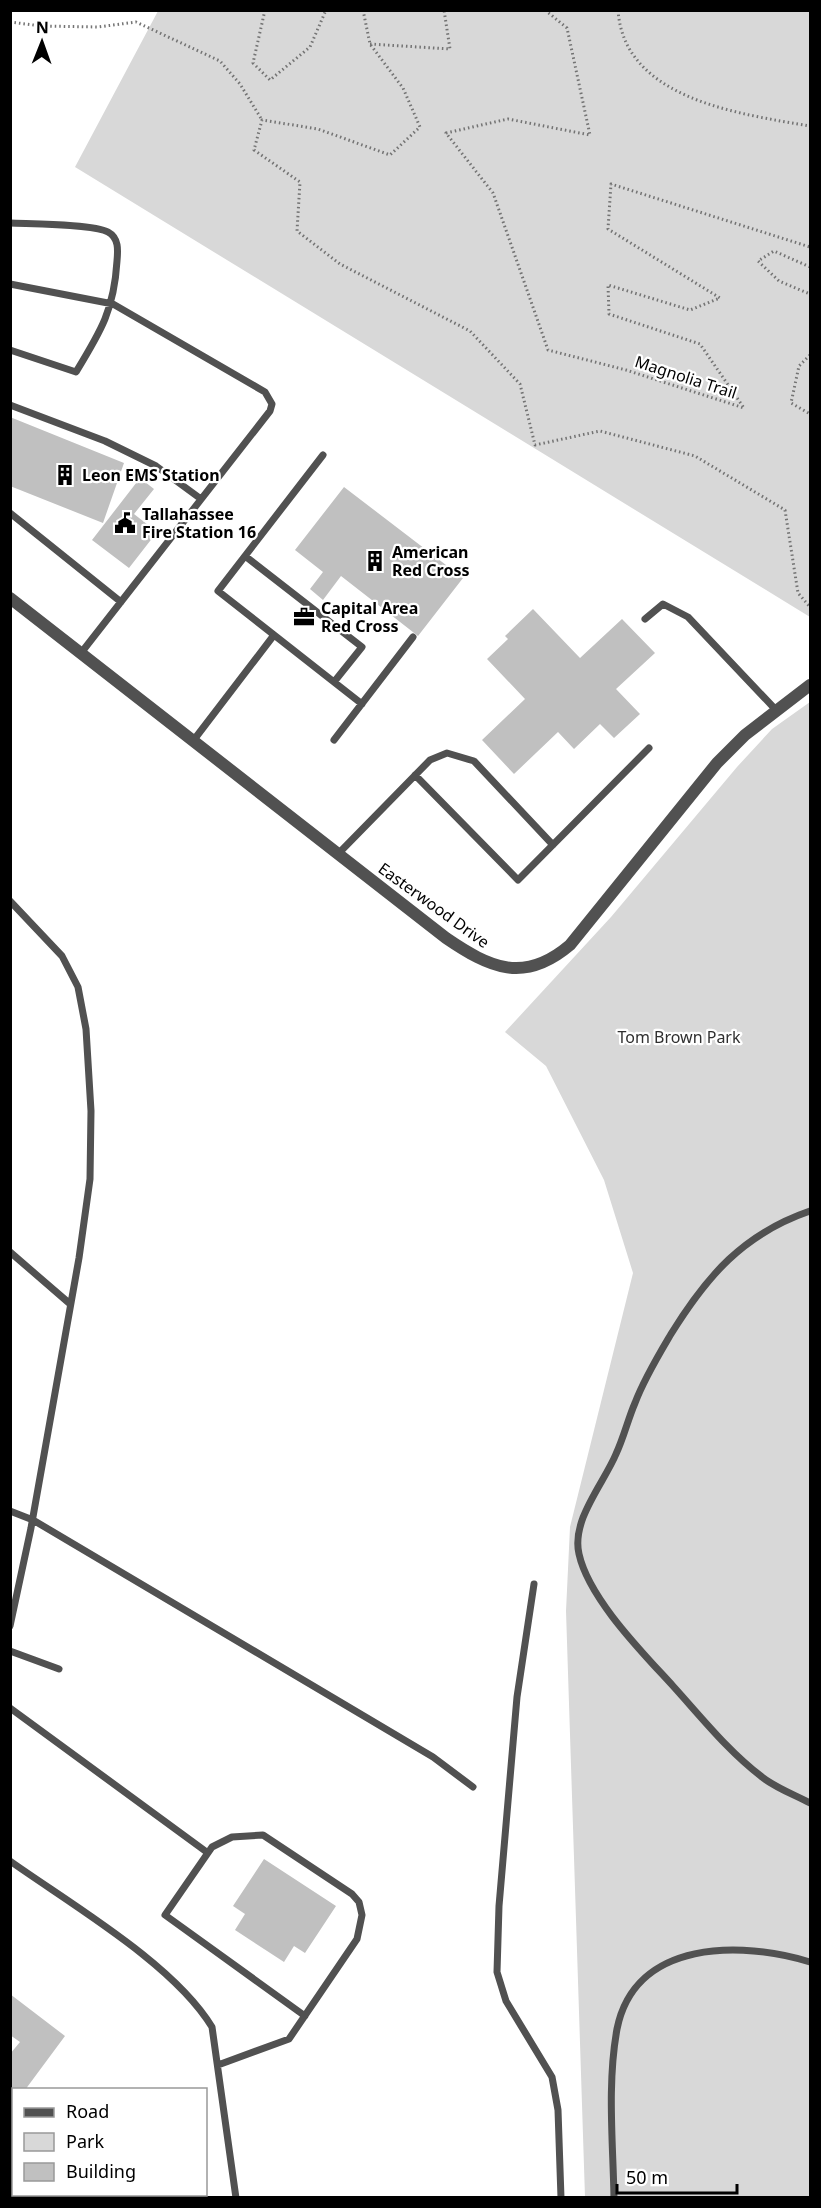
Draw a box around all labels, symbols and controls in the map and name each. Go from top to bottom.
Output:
north arrow [12,12,72,72]
text: N [36,16,49,38]
street label: Magnolia Trail [632,350,740,404]
building icon: Leon EMS Station [53,463,77,487]
place label: Leon EMS Station [82,464,220,486]
place label: Tallahassee Fire Station 16 [142,503,256,543]
public building icon: Tallahassee Fire Station 16 [113,511,137,535]
place label: American Red Cross [392,541,470,581]
building icon: American Red Cross [363,549,387,573]
place label: Capital Area Red Cross [321,597,418,637]
office icon: Capital Area Red Cross [292,605,316,629]
street label: Easterwood Drive [374,857,494,953]
park label: Tom Brown Park [617,1026,741,1048]
legend [12,2088,207,2196]
text: Road [66,2099,109,2123]
text: Park [66,2129,104,2153]
scale bar [617,2157,737,2195]
text: Building [66,2159,136,2183]
text: 50 m [626,2165,668,2189]

